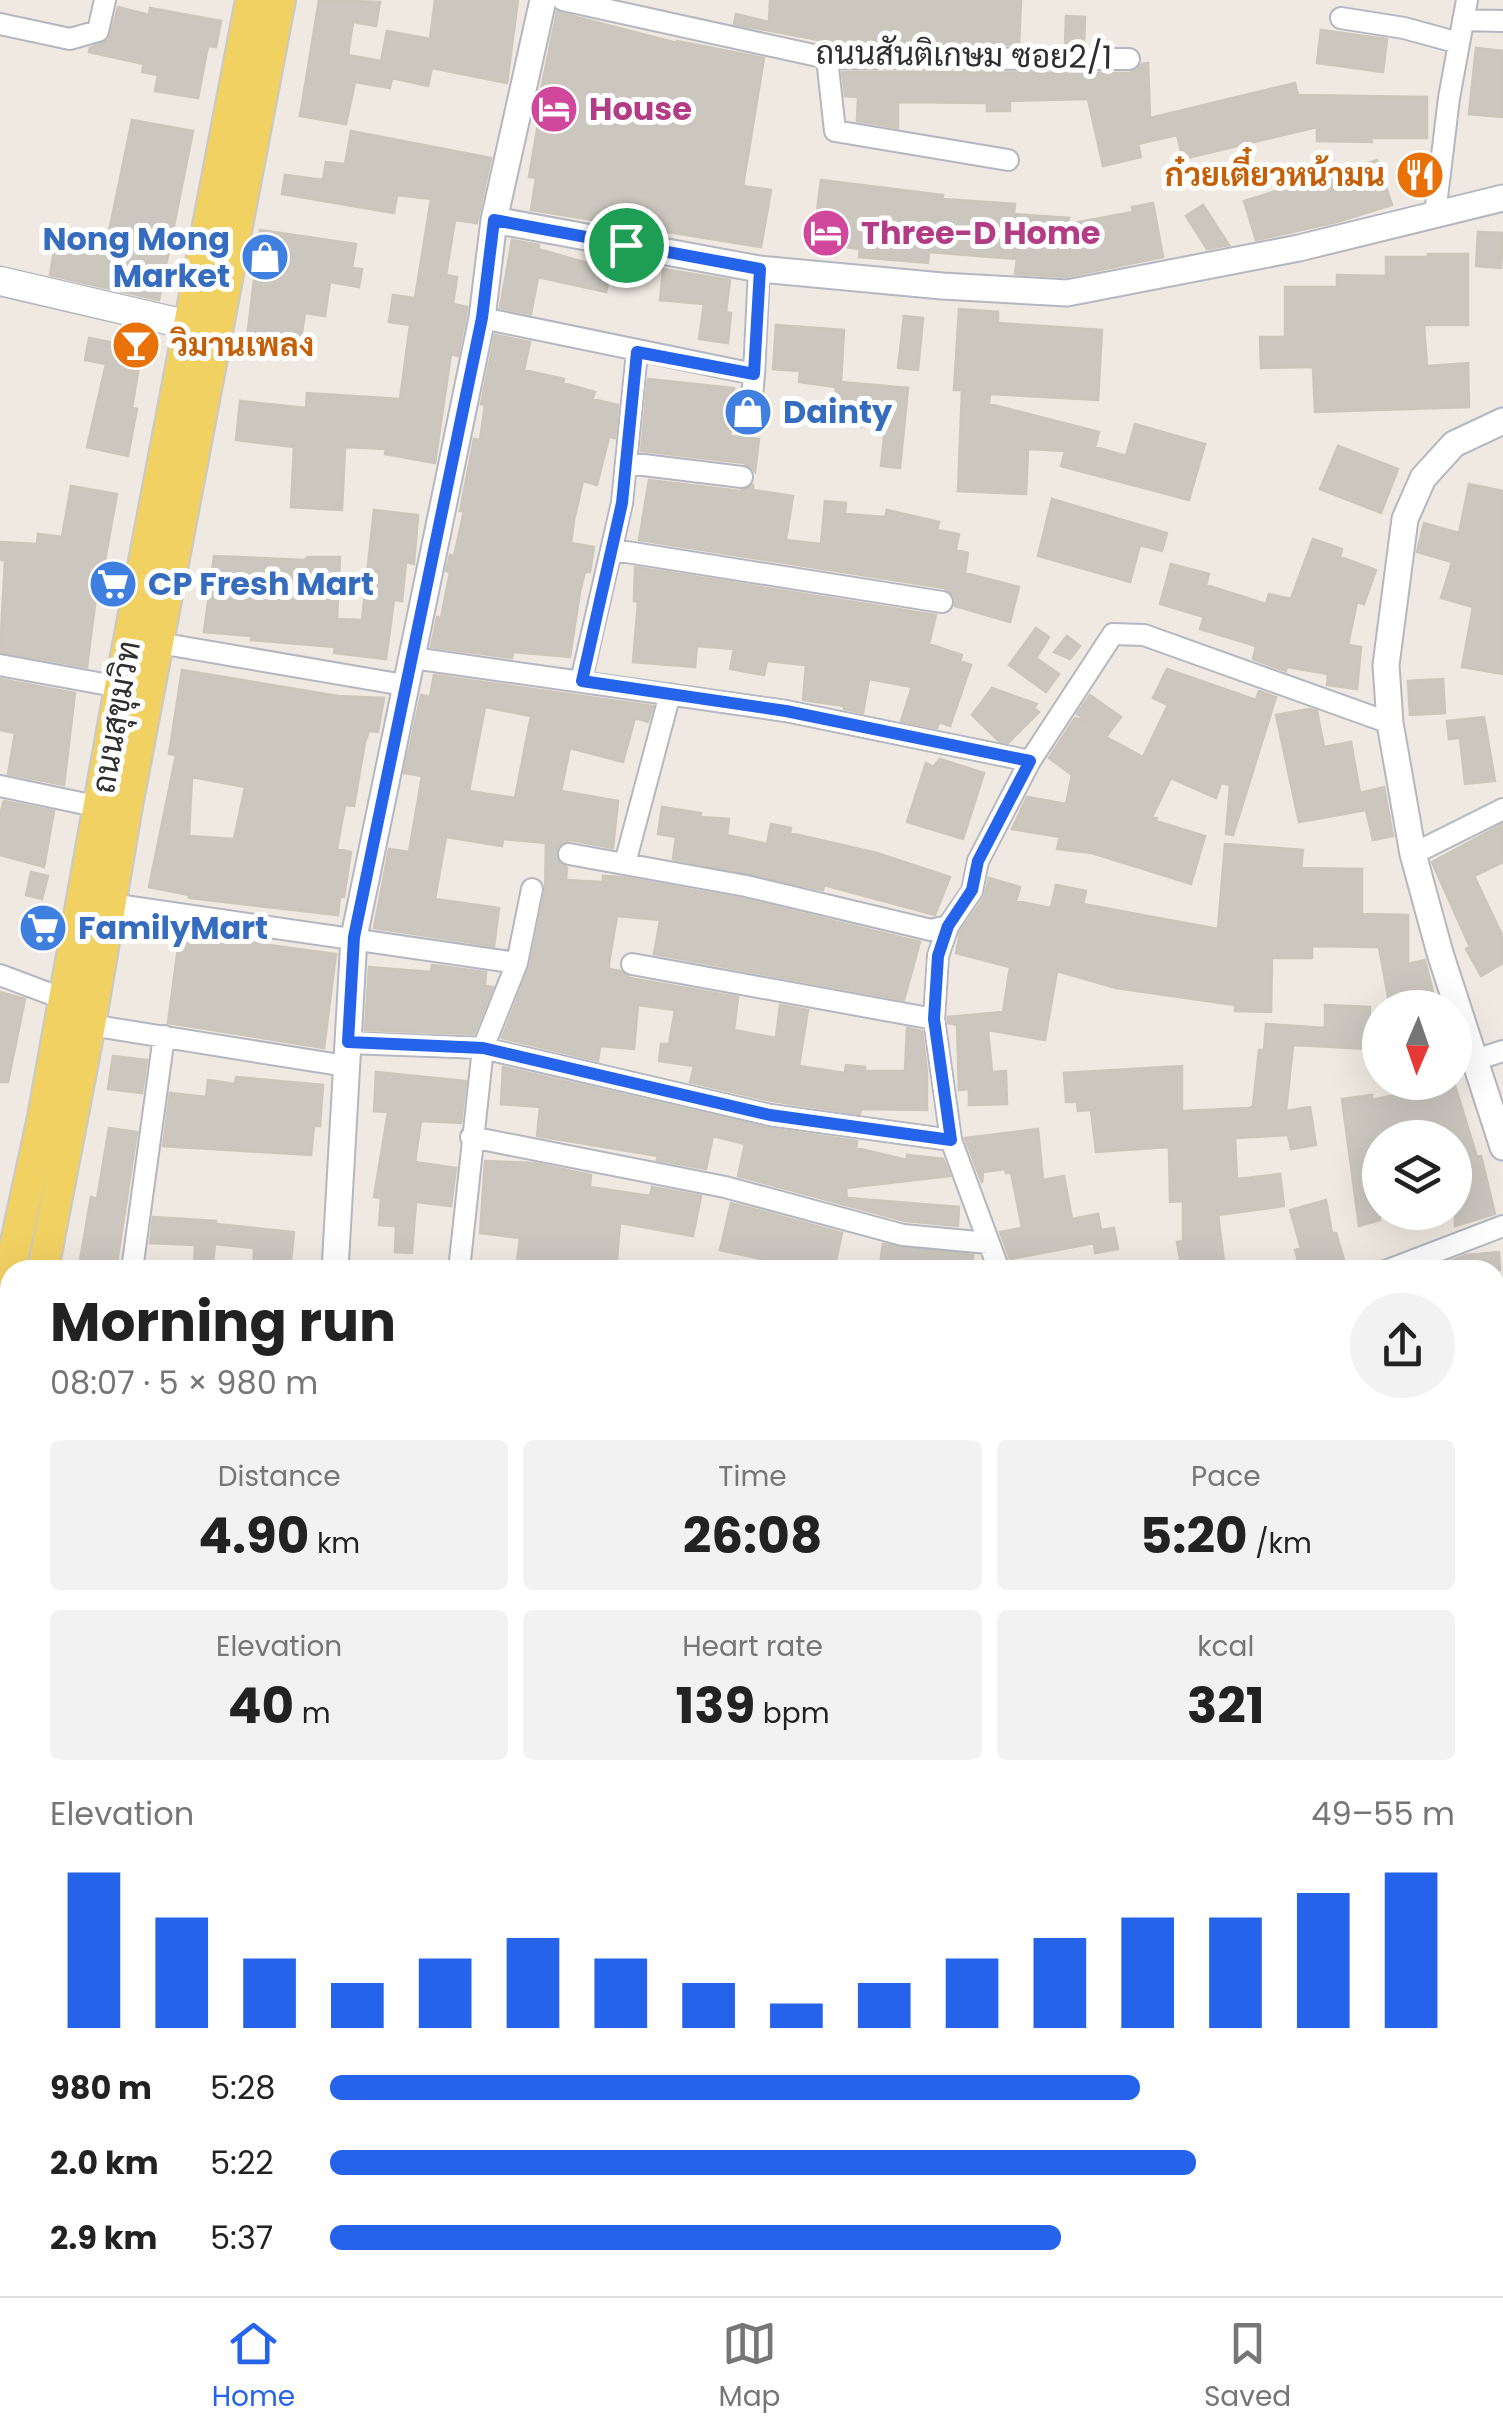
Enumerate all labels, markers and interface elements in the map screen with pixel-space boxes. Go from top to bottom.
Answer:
street label: ถนนสันติเกษม ซอย2/1 [815,29,1113,80]
hotel icon: House [528,83,580,135]
place label: House [589,86,692,131]
place label: ก๋วยเตี๋ยวหน้ามน [1165,146,1385,197]
restaurant icon: ก๋วยเตี๋ยวหน้ามน [1394,149,1446,201]
pin [584,203,669,288]
hotel icon: Three-D Home [800,207,852,259]
place label: Three-D Home [861,210,1101,255]
place label: Nong Mong Market [42,216,230,298]
icon: arrive [599,218,654,273]
shop icon: Nong Mong Market [239,231,291,283]
bar icon: วิมานเพลง [110,319,162,371]
place label: วิมานเพลง [170,322,314,367]
shop icon: Dainty [722,386,774,438]
place label: Dainty [783,389,893,434]
supermarket icon: CP Fresh Mart [87,558,139,610]
place label: CP Fresh Mart [148,561,374,606]
street label: ถนนสุขุมวิท [80,637,151,797]
supermarket icon: FamilyMart [17,902,69,954]
place label: FamilyMart [78,905,268,950]
north arrow [1362,990,1472,1100]
map controls [1362,990,1472,1230]
button: layers [1362,1120,1472,1230]
text: Morning run [50,1283,396,1360]
button: share [1350,1293,1455,1398]
text: 08:07 · 5 × 980 m [50,1360,318,1405]
text: Distance [218,1457,341,1496]
text: Time [718,1457,787,1496]
text: Pace [1191,1457,1261,1496]
text: 4.90 [198,1500,309,1571]
text: 26:08 [683,1500,822,1571]
text: 5:20 [1140,1500,1248,1571]
text: km [309,1524,360,1563]
text: /km [1248,1524,1312,1563]
text: Elevation [216,1627,342,1666]
text: Heart rate [682,1627,823,1666]
text: kcal [1197,1627,1254,1666]
text: 40 [228,1670,294,1741]
text: 139 [675,1670,755,1741]
text: 321 [1187,1670,1265,1741]
text: m [294,1694,331,1733]
text: bpm [755,1694,829,1733]
text: Elevation [50,1791,194,1836]
text: 49–55 m [1311,1791,1455,1836]
text: 980 m [50,2065,152,2110]
text: 5:28 [210,2065,276,2110]
text: 2.0 km [50,2140,159,2185]
text: 5:22 [210,2140,274,2185]
text: 2.9 km [50,2215,157,2260]
text: 5:37 [210,2215,273,2260]
tab: Home [212,2316,295,2418]
tab: Map [719,2316,781,2418]
tab: Saved [1204,2316,1291,2418]

